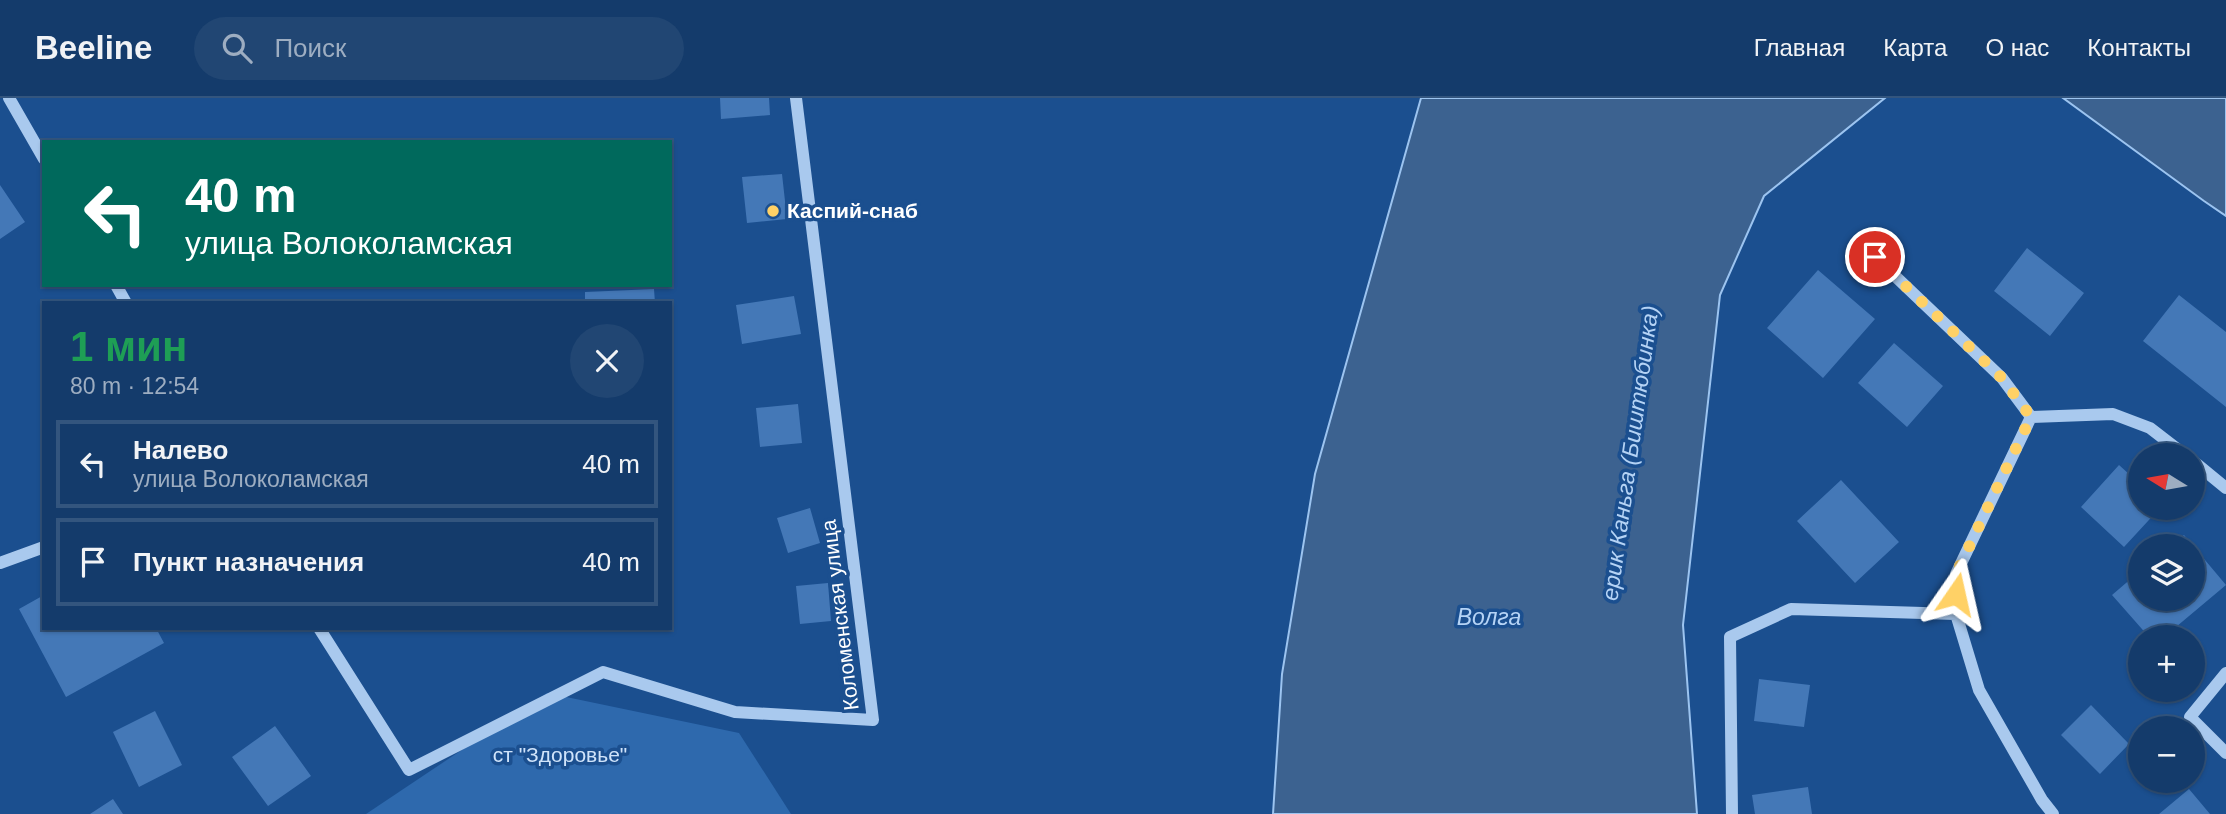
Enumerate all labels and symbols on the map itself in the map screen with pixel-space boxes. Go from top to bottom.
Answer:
place label: Каспий-снаб [787,199,918,222]
marker: Каспий-снаб [765,203,781,219]
pin [1845,227,1905,287]
water label: ерик Каньга (Биштюбинка) [1596,304,1664,602]
north arrow [2128,443,2205,520]
street label: Коломенская улица [816,518,863,712]
position arrow [1919,557,1993,631]
water label: Волга [1457,604,1521,630]
park label: ст "Здоровье" [493,743,627,766]

